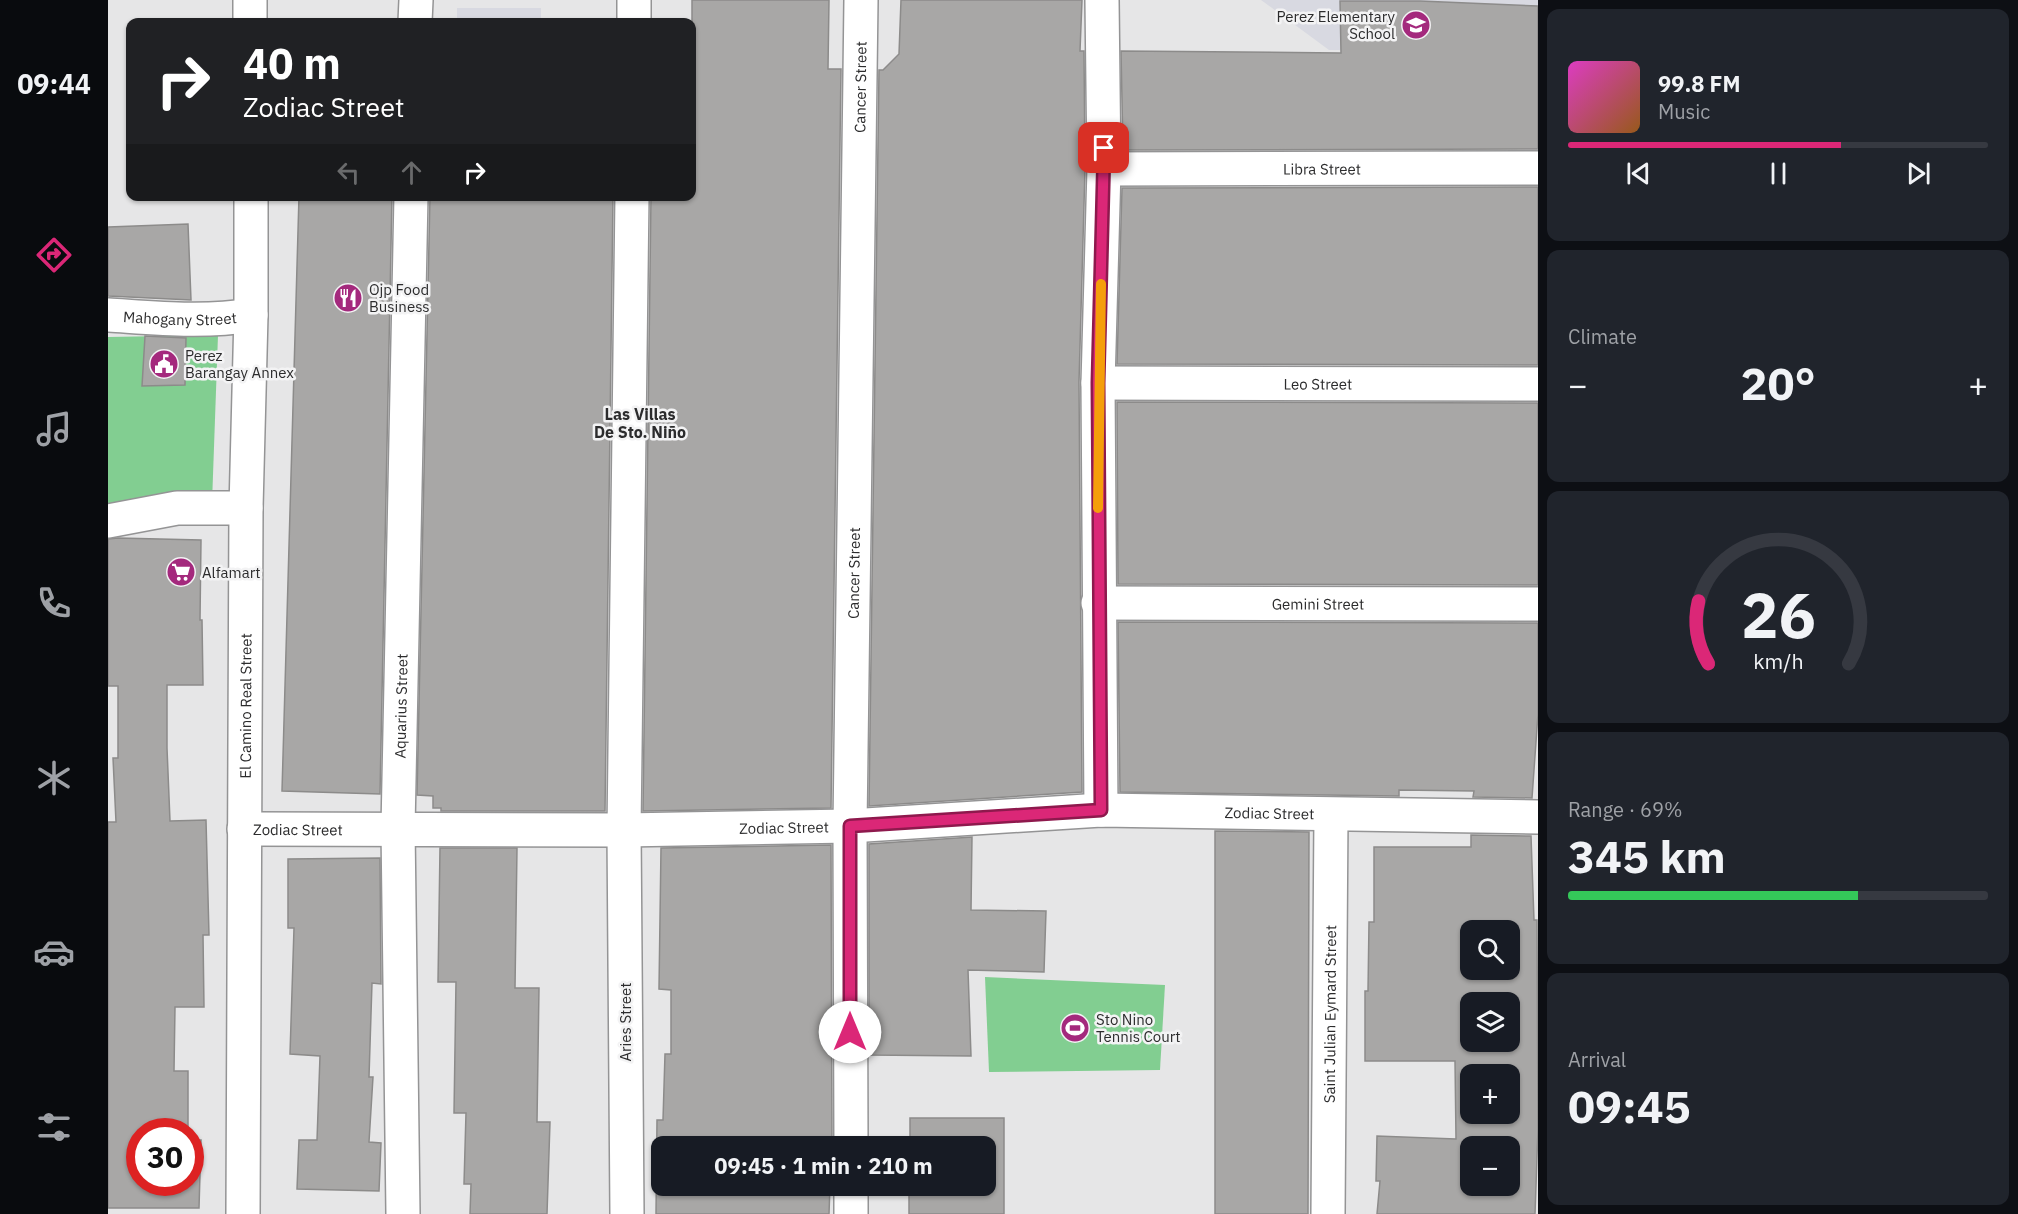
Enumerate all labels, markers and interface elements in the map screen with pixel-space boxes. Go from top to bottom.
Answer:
place label: Perez Elementary School [1277,7,1396,43]
school or university icon: Perez Elementary School [1400,9,1432,41]
text: 40 m [243,36,341,91]
street label: Cancer Street [850,41,870,133]
icon: right [144,42,222,120]
text: 09:44 [17,66,91,101]
text: 99.8 FM [1658,69,1741,98]
text: Zodiac Street [243,89,405,124]
text: Music [1658,98,1710,125]
pin [1078,122,1129,173]
icon: arrive [1087,131,1120,164]
icon: left [332,156,365,189]
icon: ahead [395,156,428,189]
icon: right [458,156,491,189]
icon: previous [1622,157,1655,190]
icon: pause [1762,157,1795,190]
icon: next [1902,157,1935,190]
street label: Libra Street [1283,159,1361,178]
icon: directions [33,234,75,276]
place label: Ojp Food Business [369,280,430,316]
restaurant icon: Ojp Food Business [332,282,364,314]
street label: Mahogany Street [122,307,238,329]
text: Climate [1568,323,1637,350]
place label: Perez Barangay Annex [185,346,294,382]
public building icon: Perez Barangay Annex [148,348,180,380]
text: 20° [1740,354,1816,412]
text: − [1568,363,1588,406]
text: + [1968,363,1988,406]
street label: Leo Street [1284,374,1352,393]
district label: Las Villas De Sto. Niño [594,404,686,442]
icon: music [33,408,75,450]
street label: Cancer Street [843,527,863,619]
supermarket icon: Alfamart [165,556,197,588]
place label: Alfamart [202,563,261,582]
text: 26 [1741,574,1815,655]
icon: phone [33,582,75,624]
street label: Gemini Street [1272,594,1364,613]
street label: El Camino Real Street [235,633,255,779]
text: km/h [1753,647,1803,675]
street label: Aquarius Street [390,654,411,759]
icon: climate [33,757,75,799]
text: Range · 69% [1568,796,1683,823]
street label: Zodiac Street [1224,802,1314,823]
street label: Zodiac Street [739,817,829,837]
street label: Zodiac Street [253,820,343,839]
text: 345 km [1568,827,1726,885]
map controls [1460,920,1520,1196]
button: search [1460,920,1520,980]
street label: Saint Julian Eymard Street [1319,925,1340,1103]
icon: car [33,931,75,973]
street label: Aries Street [616,982,635,1062]
button: layers [1460,992,1520,1052]
position arrow [818,1000,882,1064]
place label: Sto Nino Tennis Court [1096,1010,1181,1046]
sports icon: Sto Nino Tennis Court [1059,1012,1091,1044]
text: Arrival [1568,1046,1626,1073]
button: + [1460,1064,1520,1124]
text: 09:45 [1568,1077,1691,1135]
icon: filters [33,1106,75,1148]
speed limit sign: 30 [126,1118,204,1196]
button: − [1460,1136,1520,1196]
text: 09:45 · 1 min · 210 m [714,1151,933,1180]

